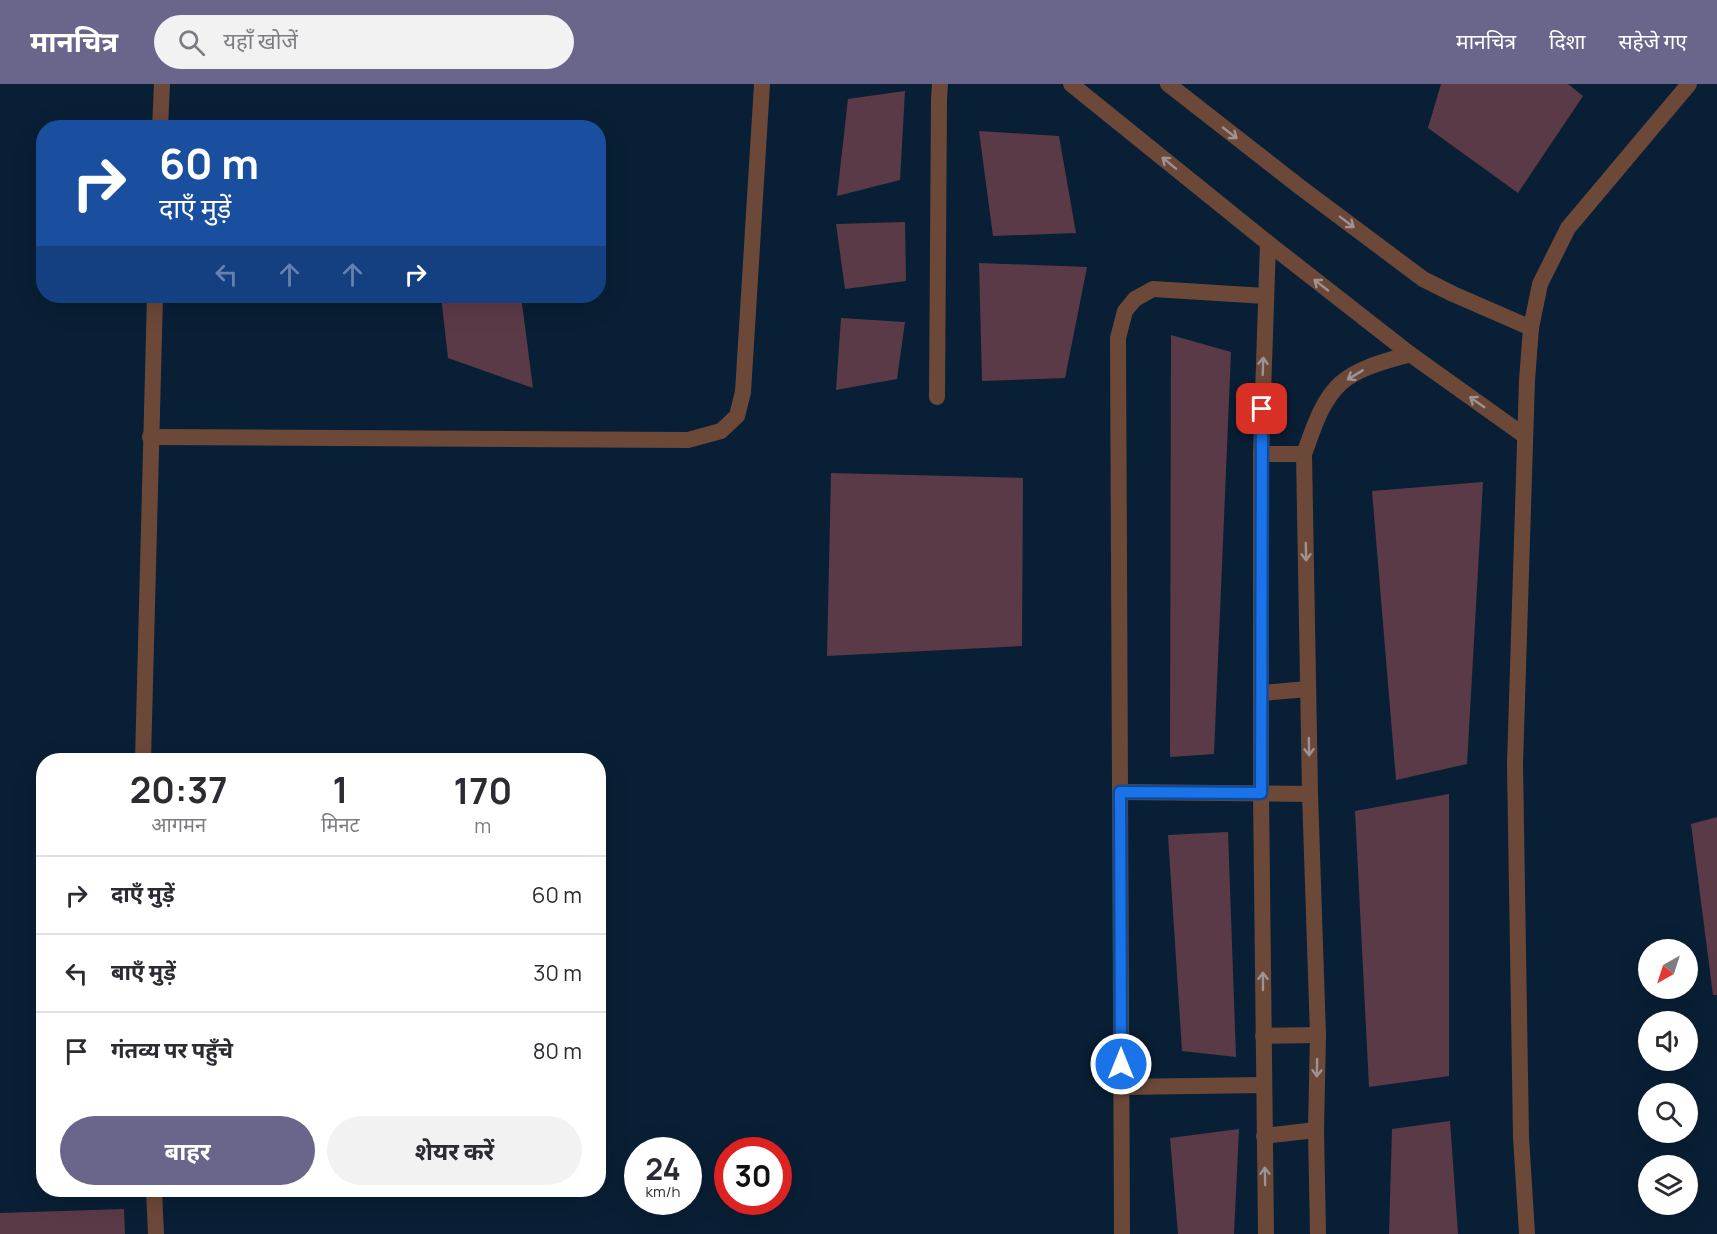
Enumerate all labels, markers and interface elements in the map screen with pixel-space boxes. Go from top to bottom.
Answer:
search box [154,15,574,69]
text: मानचित्र [30,22,118,60]
icon: search [175,26,208,59]
text: यहाँ खोजें [223,26,298,56]
text: मानचित्र [1456,27,1516,55]
text: दिशा [1549,27,1585,55]
text: सहेजे गए [1618,27,1687,55]
one-way arrow [1222,126,1238,139]
text: 60 m [159,134,259,192]
icon: right [60,144,138,222]
one-way arrow [1162,156,1177,170]
text: दाएँ मुड़ें [159,189,231,226]
one-way arrow [1339,216,1355,229]
icon: left [210,258,243,291]
icon: ahead [273,258,306,291]
icon: ahead [336,258,369,291]
icon: right [399,258,432,291]
one-way arrow [1314,278,1330,291]
one-way arrow [1257,356,1269,376]
one-way arrow [1347,369,1364,381]
pin [1236,383,1287,434]
icon: arrive [1245,392,1278,425]
one-way arrow [1470,396,1486,408]
one-way arrow [1300,541,1312,561]
one-way arrow [1303,736,1315,756]
text: 20:37 [130,765,227,814]
text: 1 [333,765,348,814]
text: 170 [453,766,512,815]
text: आगमन [151,811,206,838]
text: मिनट [321,811,360,838]
text: m [474,812,491,839]
icon: right [60,879,93,912]
text: दाएँ मुड़ें [111,879,174,909]
text: 60 m [532,880,582,910]
north arrow [1638,939,1698,999]
map controls [1638,939,1698,1215]
icon: left [60,957,93,990]
text: बाएँ मुड़ें [111,957,176,987]
text: 30 m [533,958,582,988]
one-way arrow [1257,971,1269,991]
button: sound [1638,1011,1698,1071]
position arrow [1089,1032,1153,1096]
icon: arrive [60,1035,93,1068]
text: गंतव्य पर पहुँचे [111,1035,233,1065]
text: 80 m [533,1036,582,1066]
one-way arrow [1311,1057,1323,1077]
button: search [1638,1083,1698,1143]
button: बाहर [60,1116,315,1185]
button: शेयर करें [327,1116,582,1185]
speed limit sign: 30 [714,1137,792,1215]
text: 24 [645,1148,681,1189]
button: layers [1638,1155,1698,1215]
one-way arrow [1259,1166,1271,1186]
text: km/h [646,1181,680,1202]

